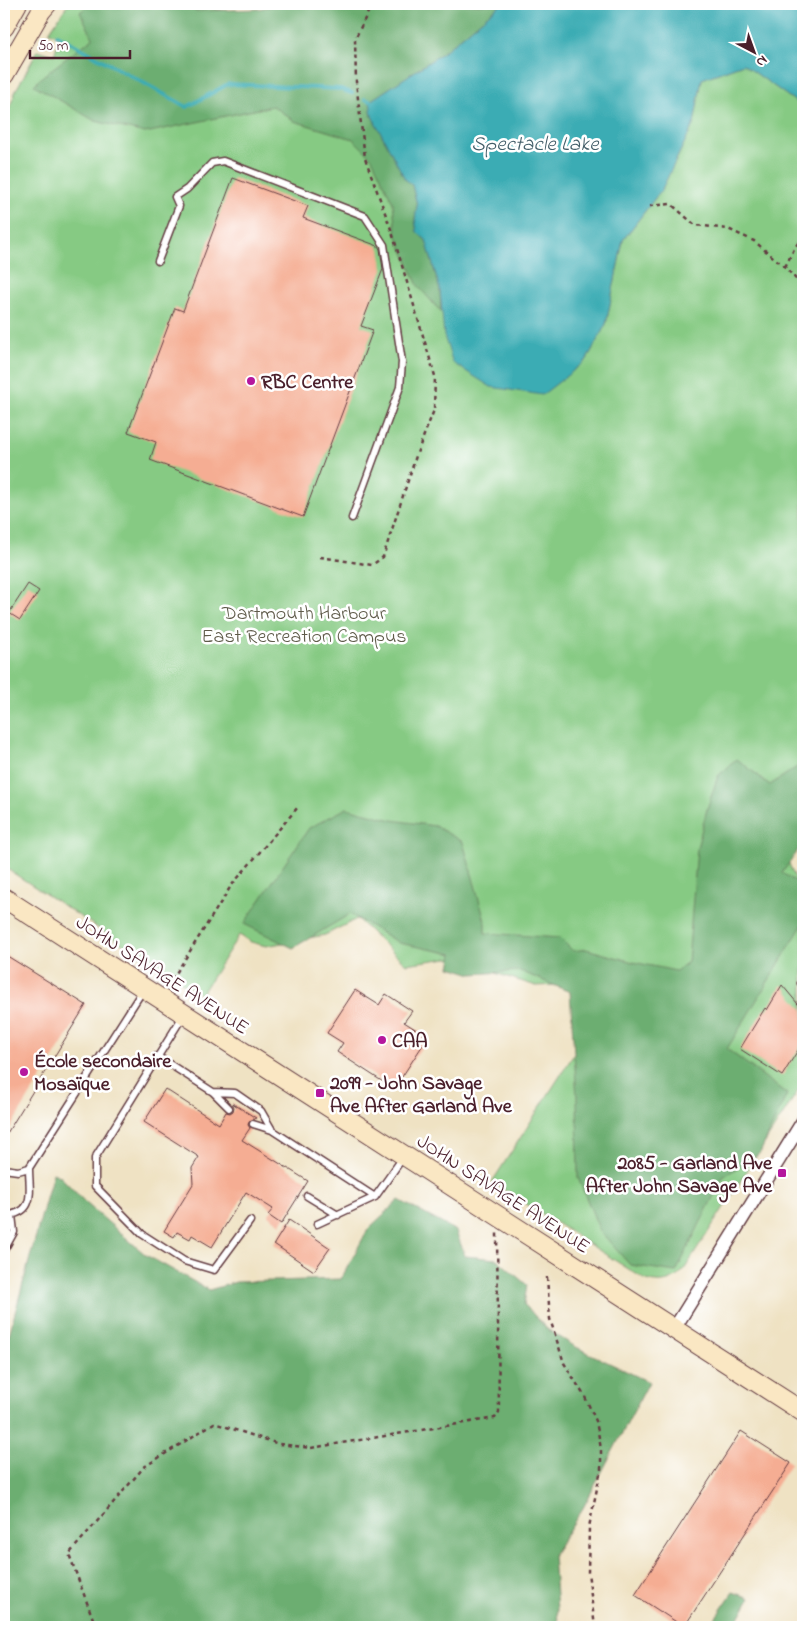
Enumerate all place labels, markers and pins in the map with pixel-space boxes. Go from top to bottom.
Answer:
place label: RBC Centre [261,369,354,398]
marker: RBC Centre [245,375,257,387]
place label: CAA [392,1028,428,1057]
marker: CAA [376,1034,388,1046]
place label: École secondaire Mosaïque [34,1048,172,1100]
marker: École secondaire Mosaïque [18,1066,30,1078]
place label: 2099 - John Savage Ave After Garland Ave [329,1070,513,1122]
marker: 2099 - John Savage Ave After Garland Ave [314,1087,326,1099]
place label: 2085 - Garland Ave After John Savage Ave [586,1150,773,1203]
marker: 2085 - Garland Ave After John Savage Ave [776,1167,788,1179]

